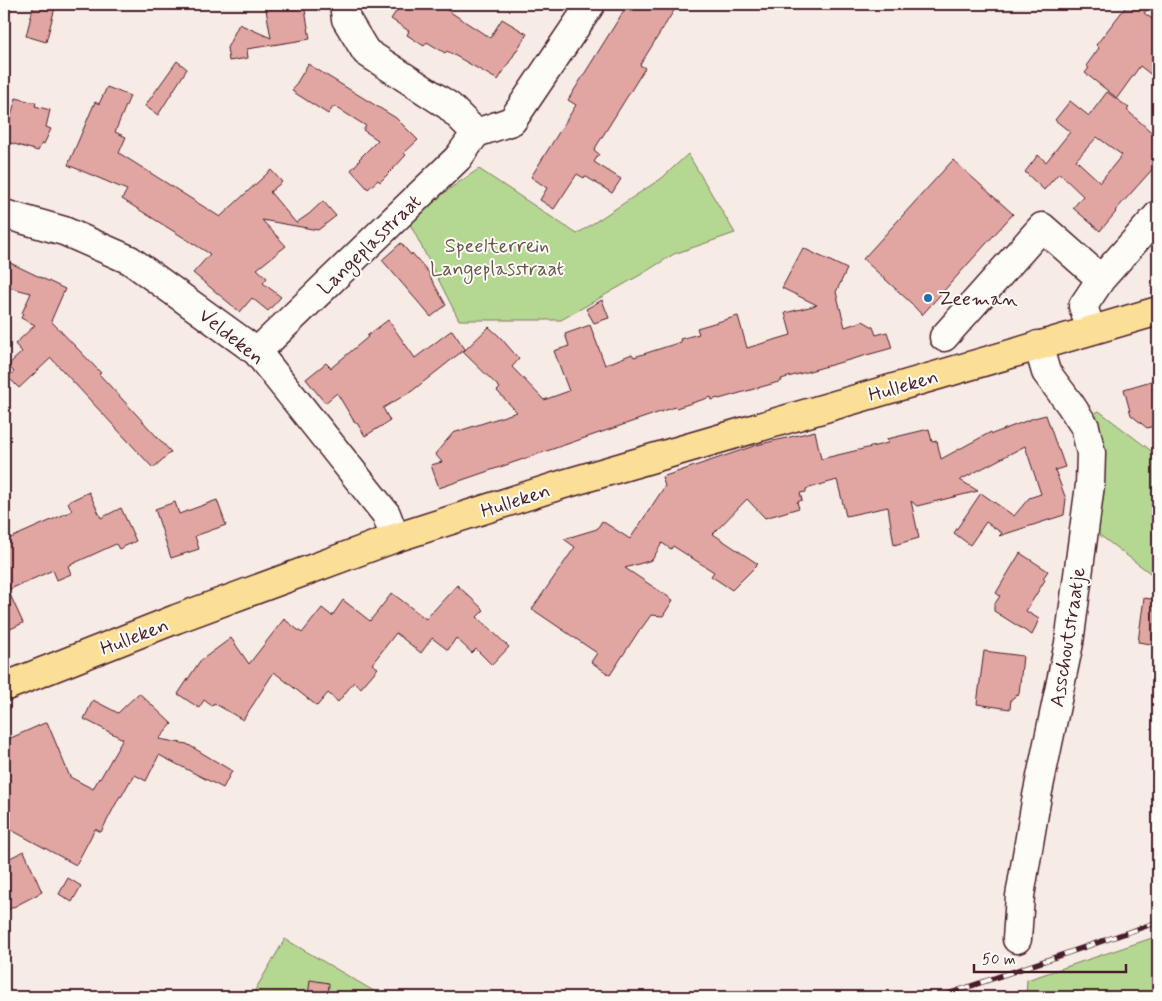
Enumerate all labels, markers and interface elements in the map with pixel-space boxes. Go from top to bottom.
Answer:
street label: Langeplasstraat [312,189,428,302]
park label: Speelterrein Langeplasstraat [430,233,564,284]
place label: Zeeman [938,286,1018,313]
marker: Zeeman [922,292,934,304]
street label: Veldeken [193,303,269,372]
street label: Hulleken [865,364,941,409]
street label: Hulleken [477,478,554,525]
street label: Asschoutstraatje [1044,565,1093,709]
street label: Hulleken [96,612,173,663]
scale bar [974,941,1127,973]
text: 50 m [982,950,1016,970]

